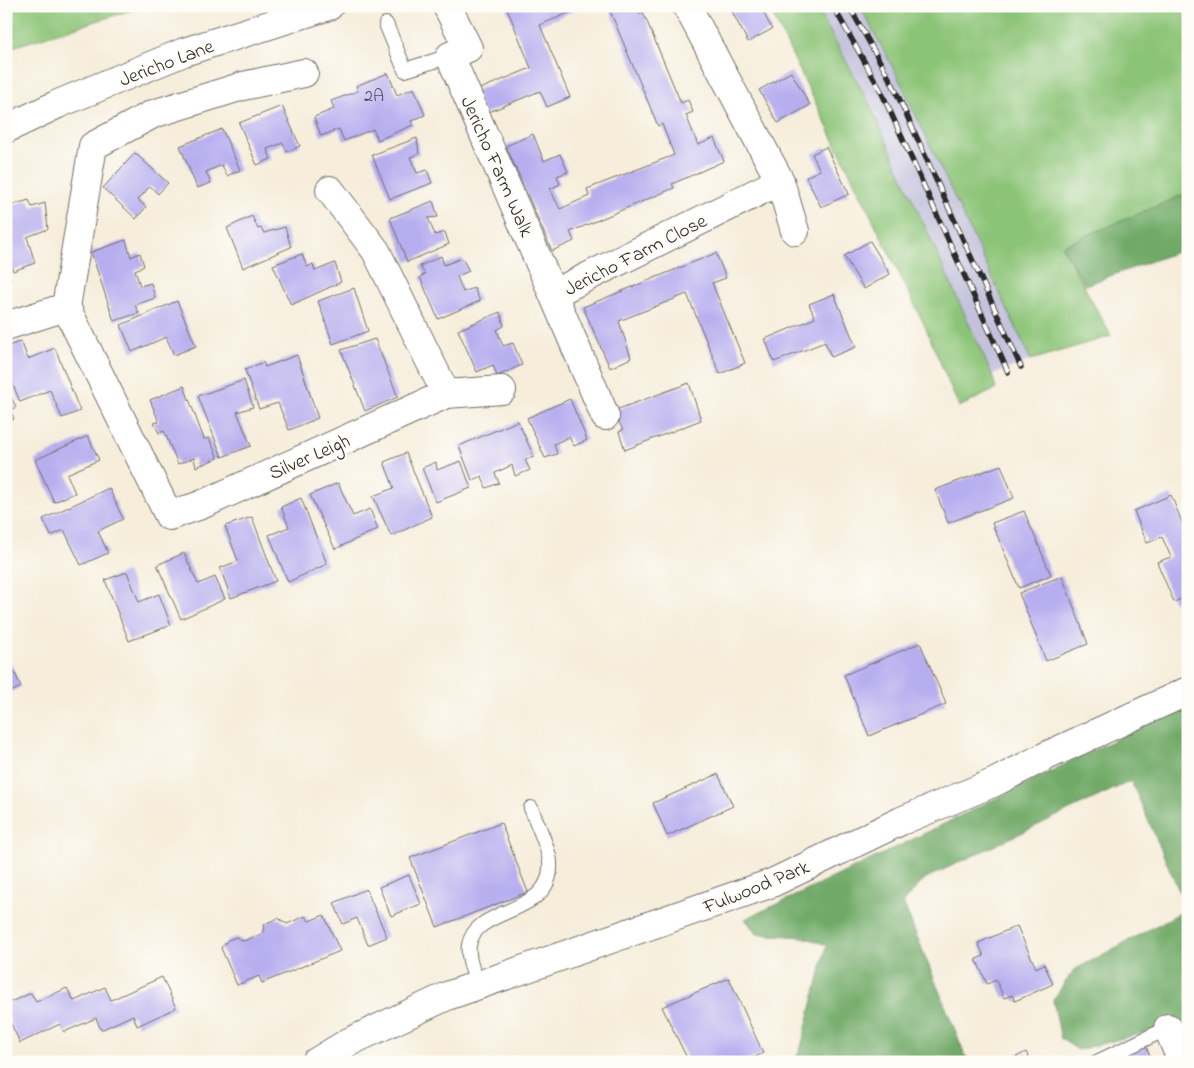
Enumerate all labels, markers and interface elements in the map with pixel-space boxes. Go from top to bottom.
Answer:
street label: Jericho Lane [115,33,218,96]
house number: 2A [364,84,384,110]
street label: Jericho Farm Walk [452,92,540,242]
street label: Jericho Farm Close [560,208,713,305]
street label: Silver Leigh [265,428,356,490]
street label: Fulwood Park [698,854,815,923]

